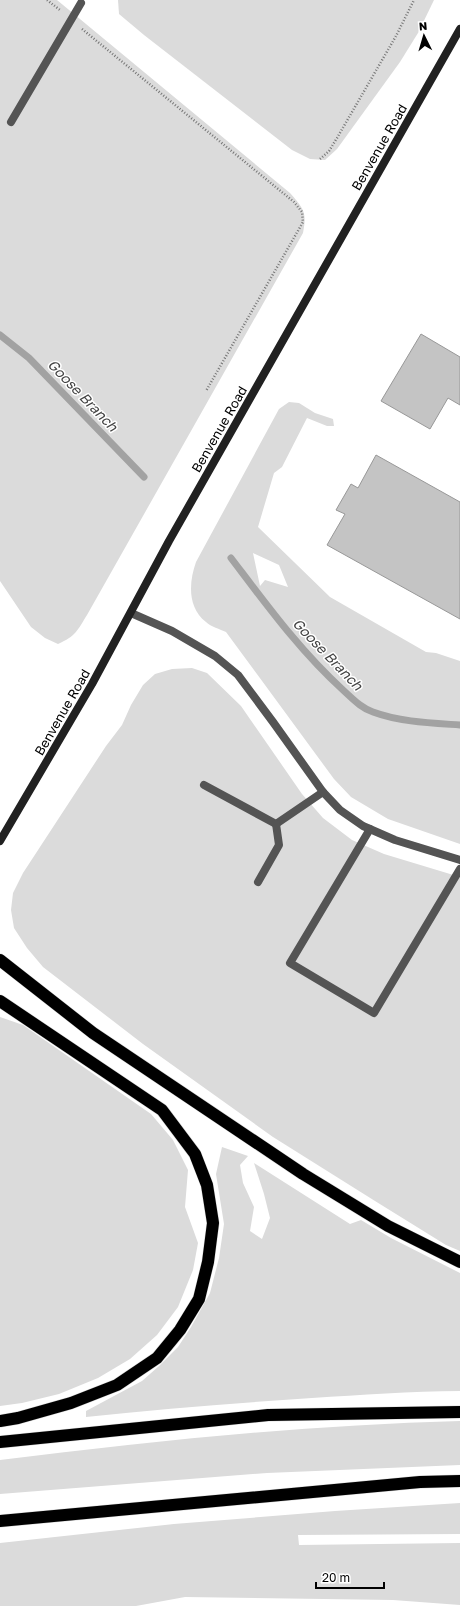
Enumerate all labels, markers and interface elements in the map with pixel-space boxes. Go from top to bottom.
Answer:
north arrow [404,16,444,56]
text: N [418,19,428,32]
street label: Benvenue Road [348,101,410,193]
water label: Goose Branch [45,356,122,435]
street label: Benvenue Road [188,383,250,475]
water label: Goose Branch [290,615,367,694]
street label: Benvenue Road [31,666,93,758]
scale bar [316,1564,384,1590]
text: 20 m [322,1570,350,1585]

